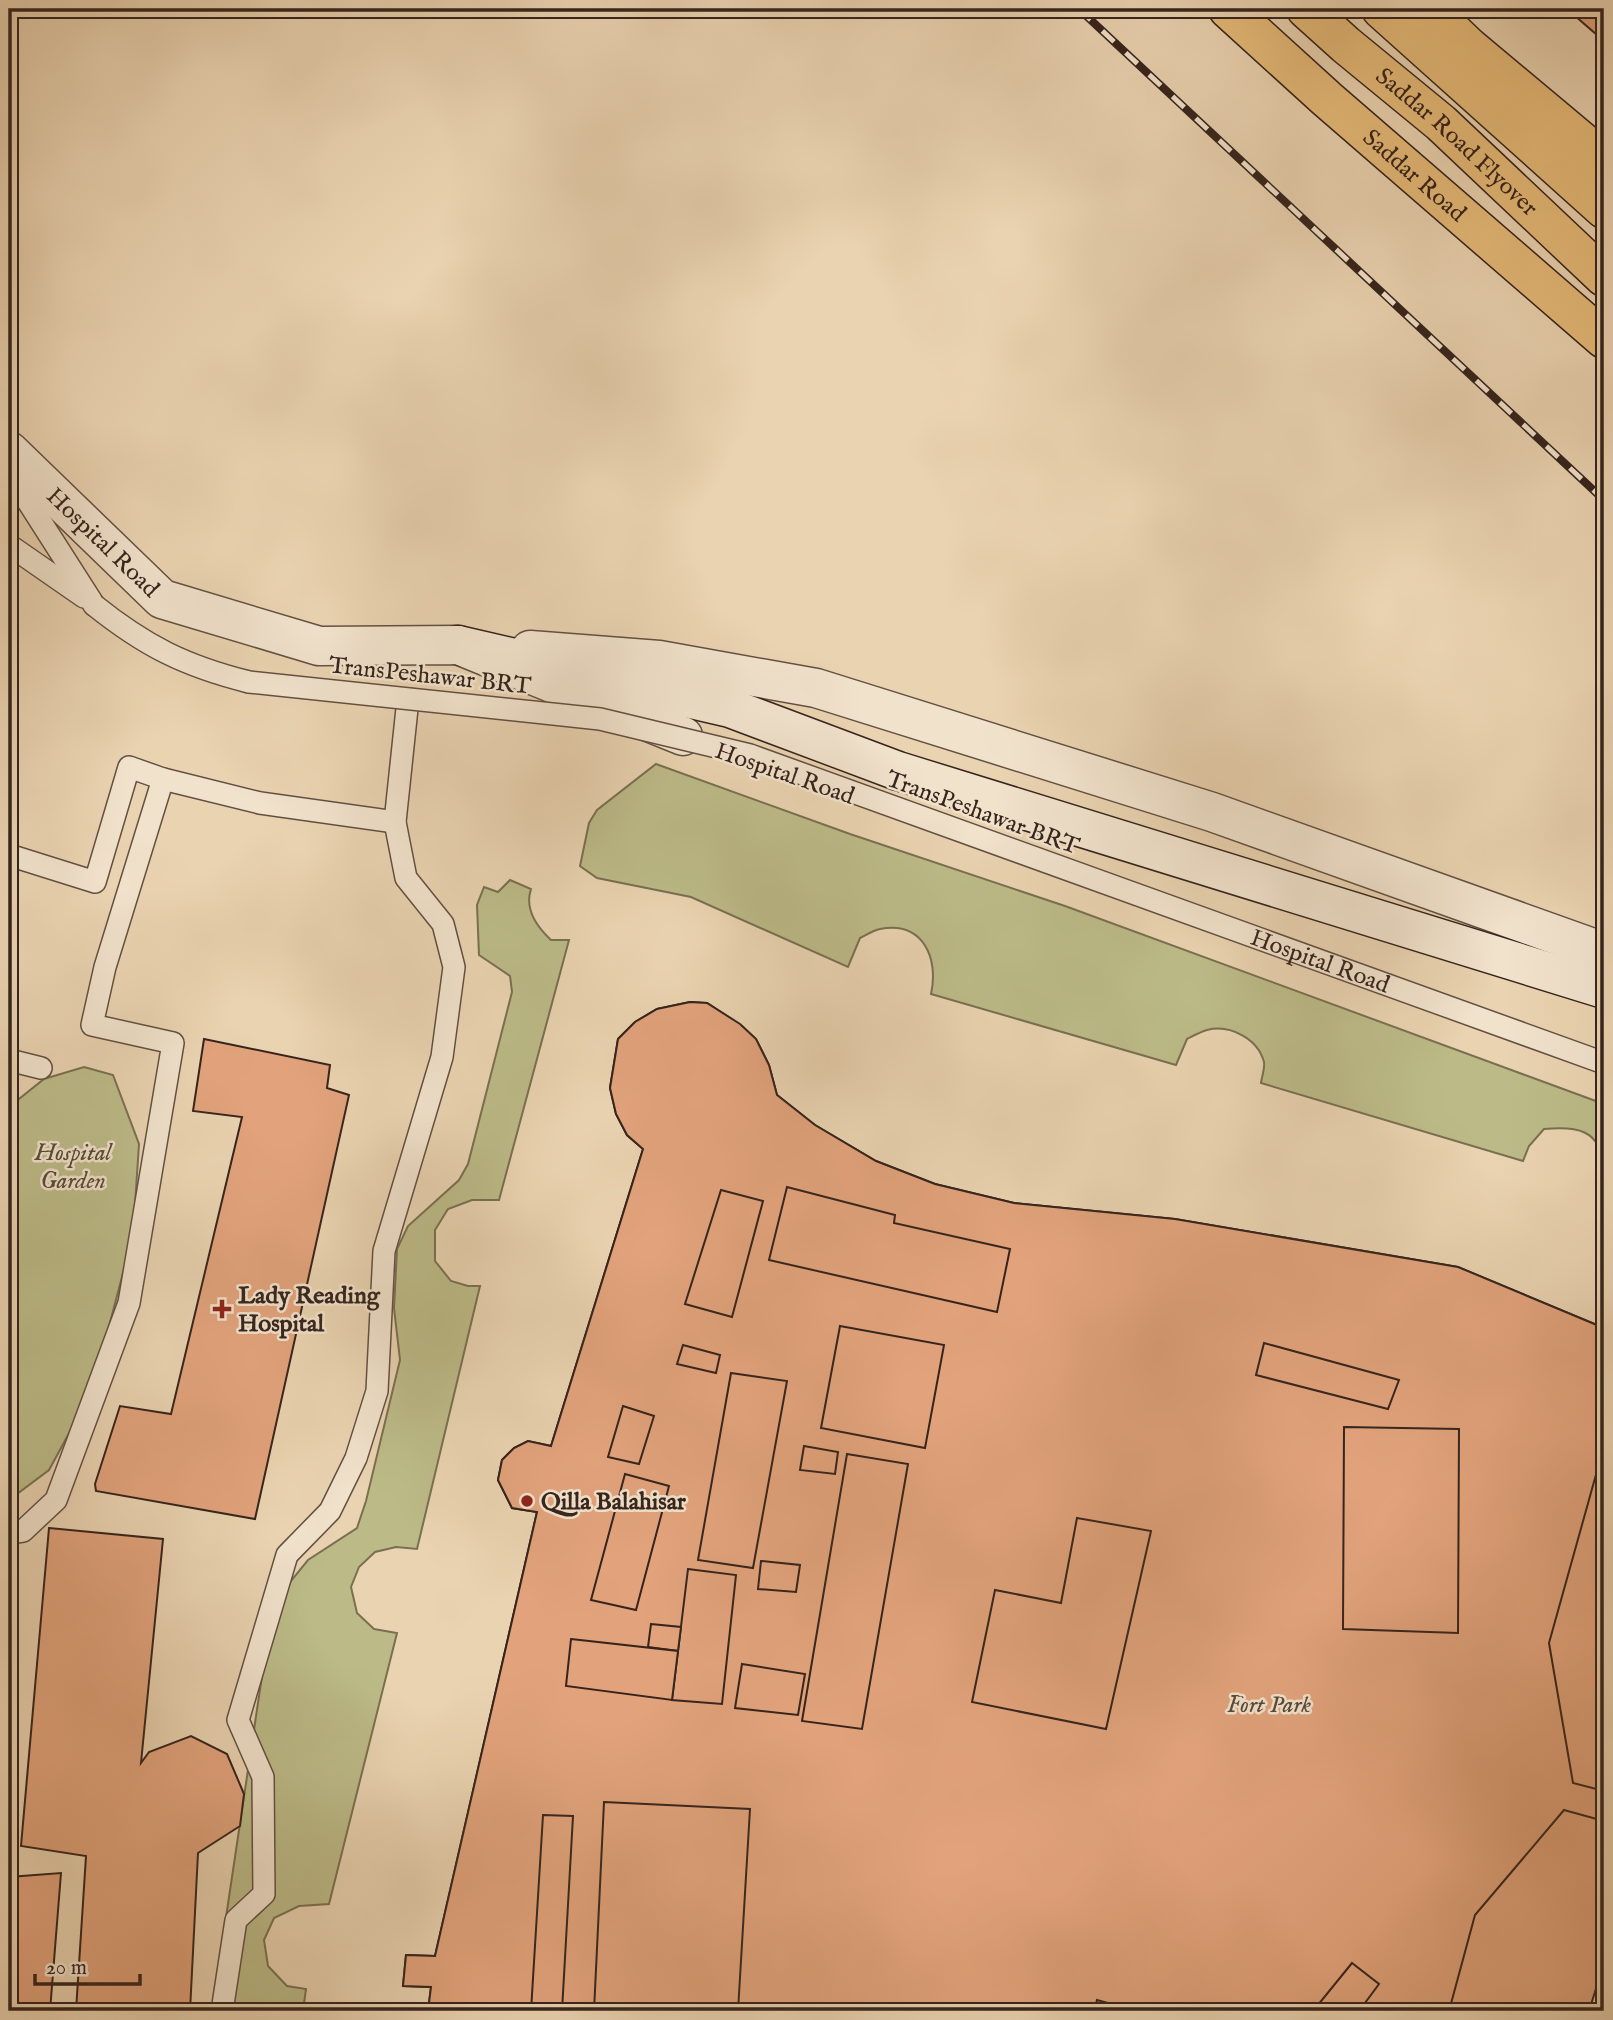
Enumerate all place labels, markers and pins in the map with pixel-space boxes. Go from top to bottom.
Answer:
place label: Lady Reading Hospital [238,1281,381,1340]
marker: Lady Reading Hospital [212,1299,232,1319]
place label: Qilla Balahisar [541,1487,686,1518]
marker: Qilla Balahisar [519,1493,535,1509]

